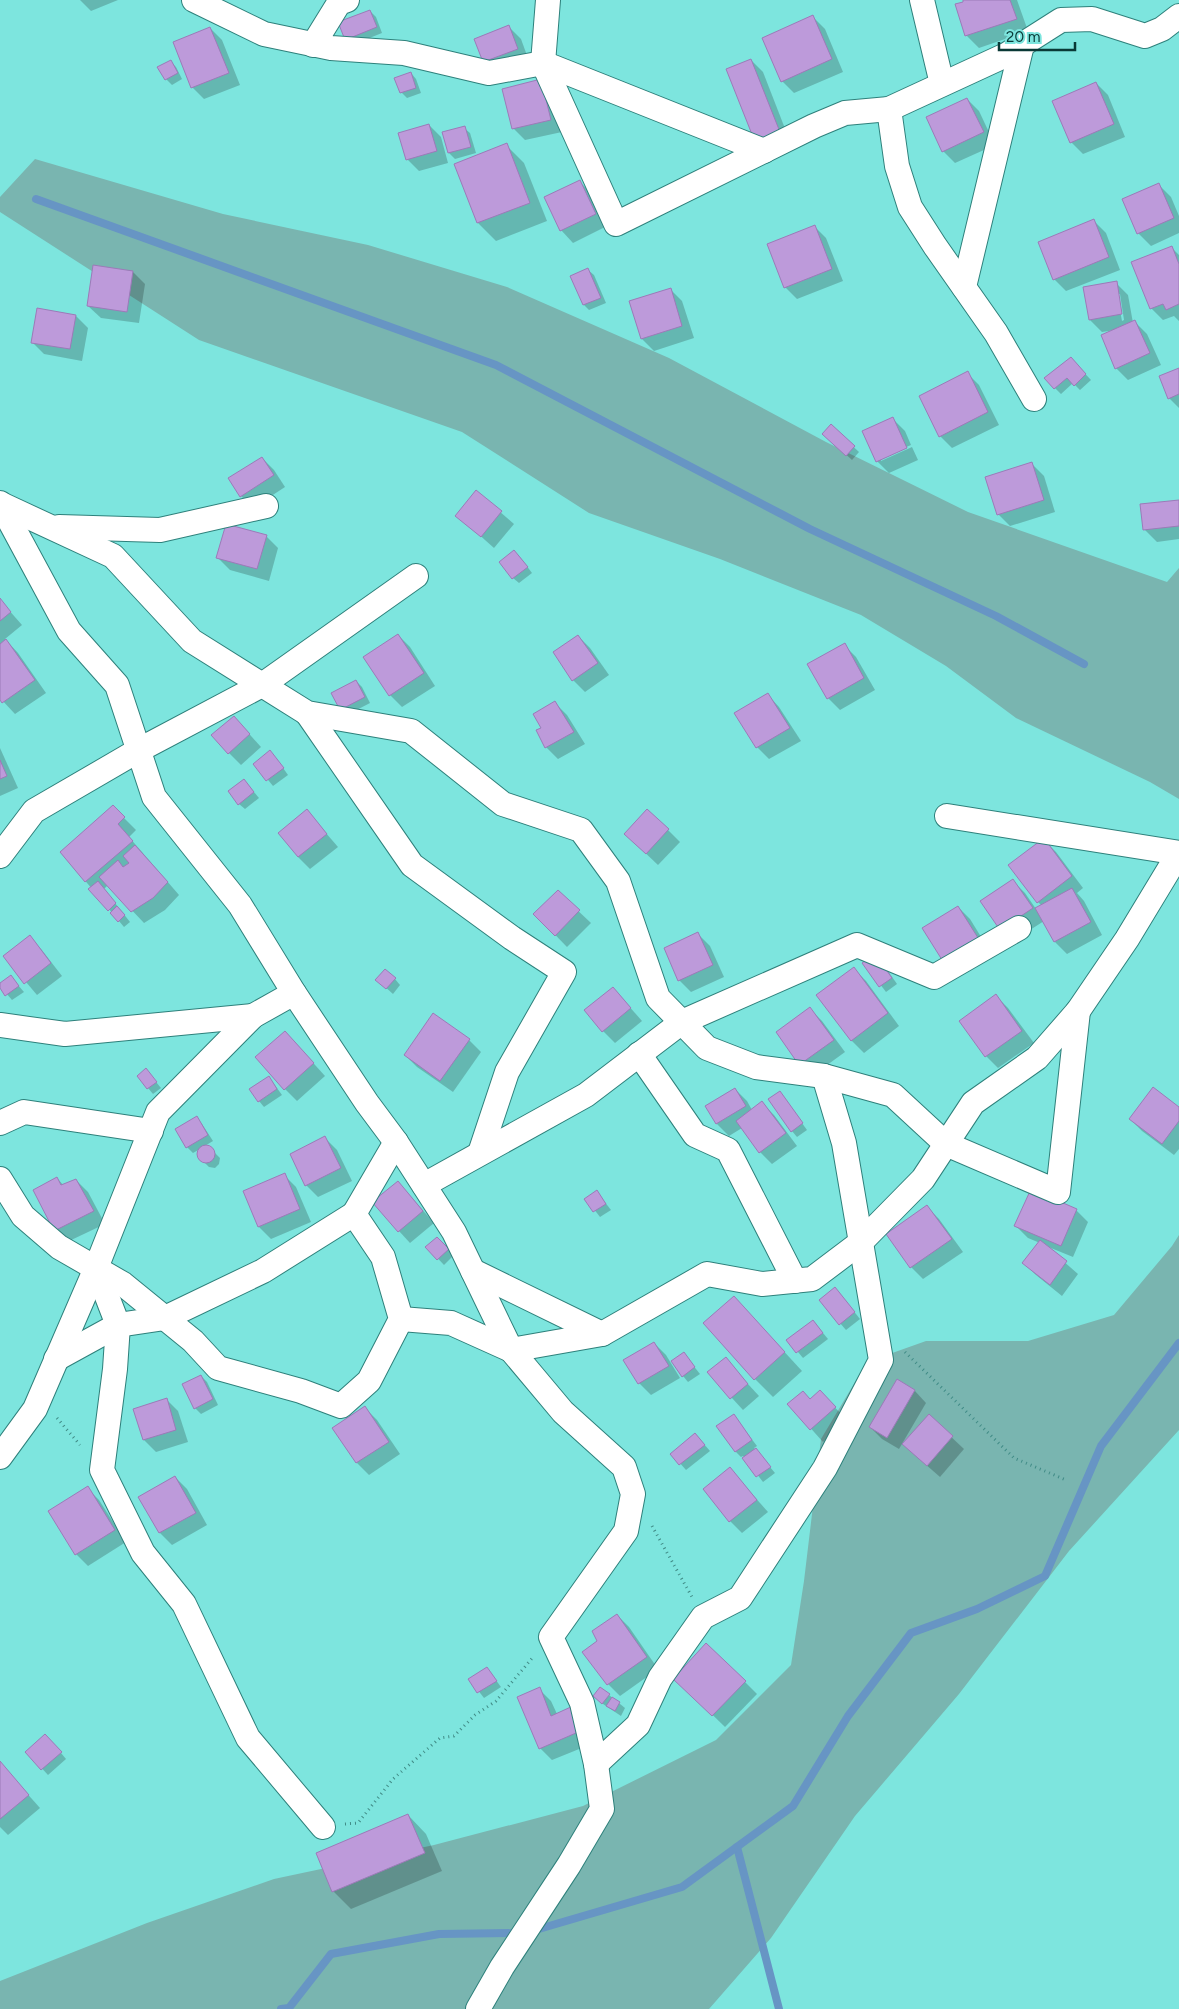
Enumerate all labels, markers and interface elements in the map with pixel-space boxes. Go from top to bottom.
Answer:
scale bar [999,20,1075,52]
text: 20 m [1006,28,1040,46]

